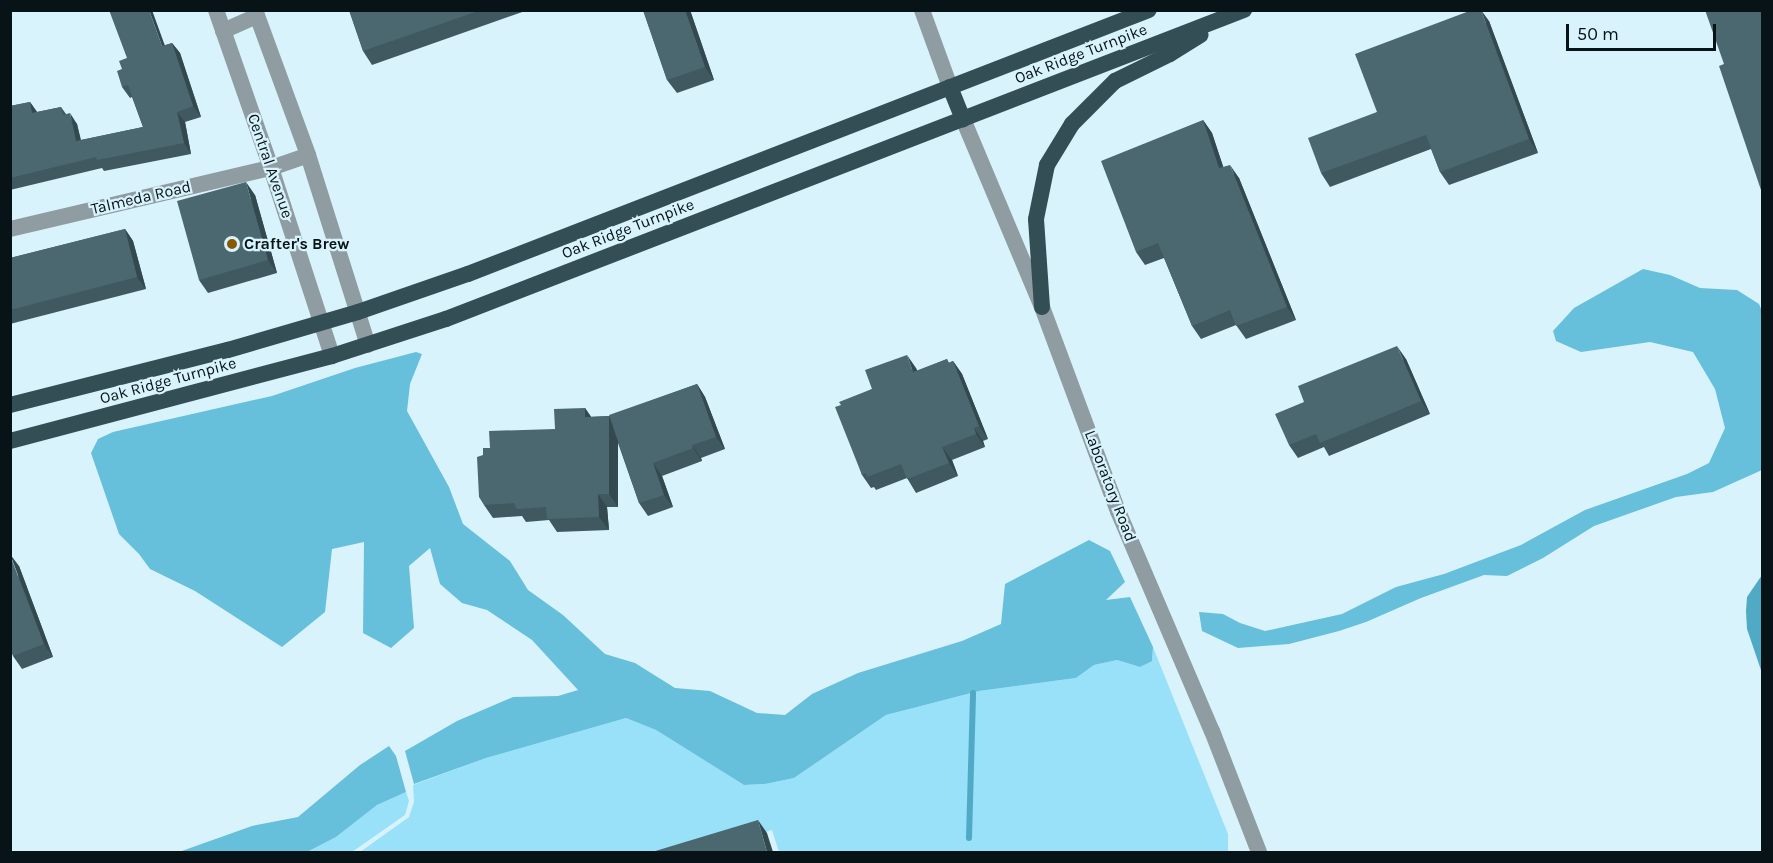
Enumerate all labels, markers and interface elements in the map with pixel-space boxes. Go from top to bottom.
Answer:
scale bar [1569,12,1719,50]
street label: Oak Ridge Turnpike [1012,20,1150,88]
text: 50 m [1577,23,1619,45]
street label: Central Avenue [243,111,297,221]
street label: Talmeda Road [89,177,193,219]
street label: Oak Ridge Turnpike [559,195,697,263]
place label: Crafter's Brew [244,234,349,254]
marker: Crafter's Brew [225,237,239,251]
street label: Oak Ridge Turnpike [98,354,238,408]
street label: Laboratory Road [1080,428,1140,544]

